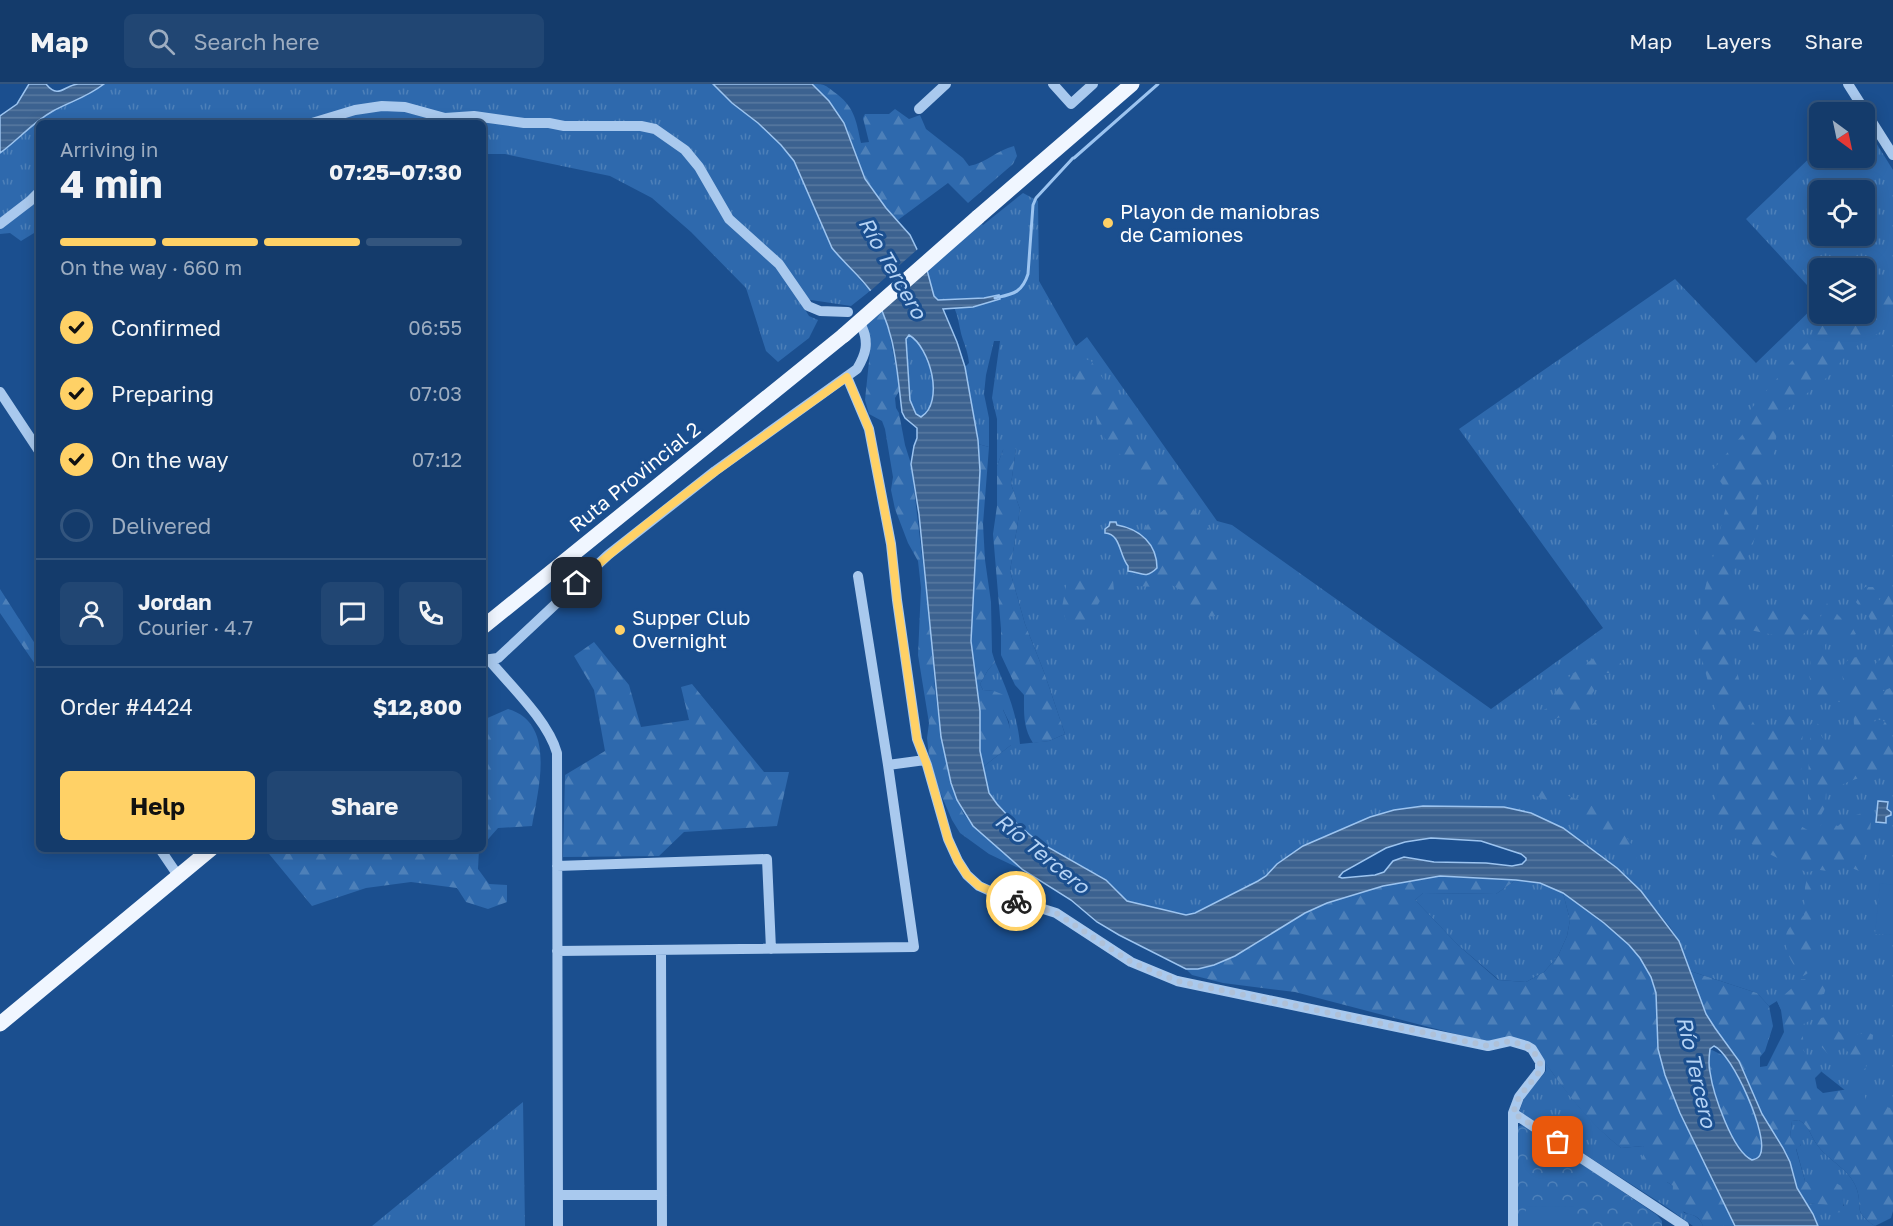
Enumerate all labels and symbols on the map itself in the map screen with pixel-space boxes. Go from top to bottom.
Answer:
north arrow [1809,102,1875,168]
place label: Playon de maniobras de Camiones [1120,199,1320,246]
water label: Río Tercero [853,212,933,324]
marker: Playon de maniobras de Camiones [1101,216,1115,230]
street label: Ruta Provincial 2 [564,416,705,536]
pin [551,557,602,608]
place label: Supper Club Overnight [632,605,750,652]
marker: Supper Club Overnight [613,623,627,637]
water label: Río Tercero [990,807,1096,900]
courier [986,871,1046,931]
water label: Río Tercero [1672,1014,1723,1131]
pin [1532,1116,1583,1167]

